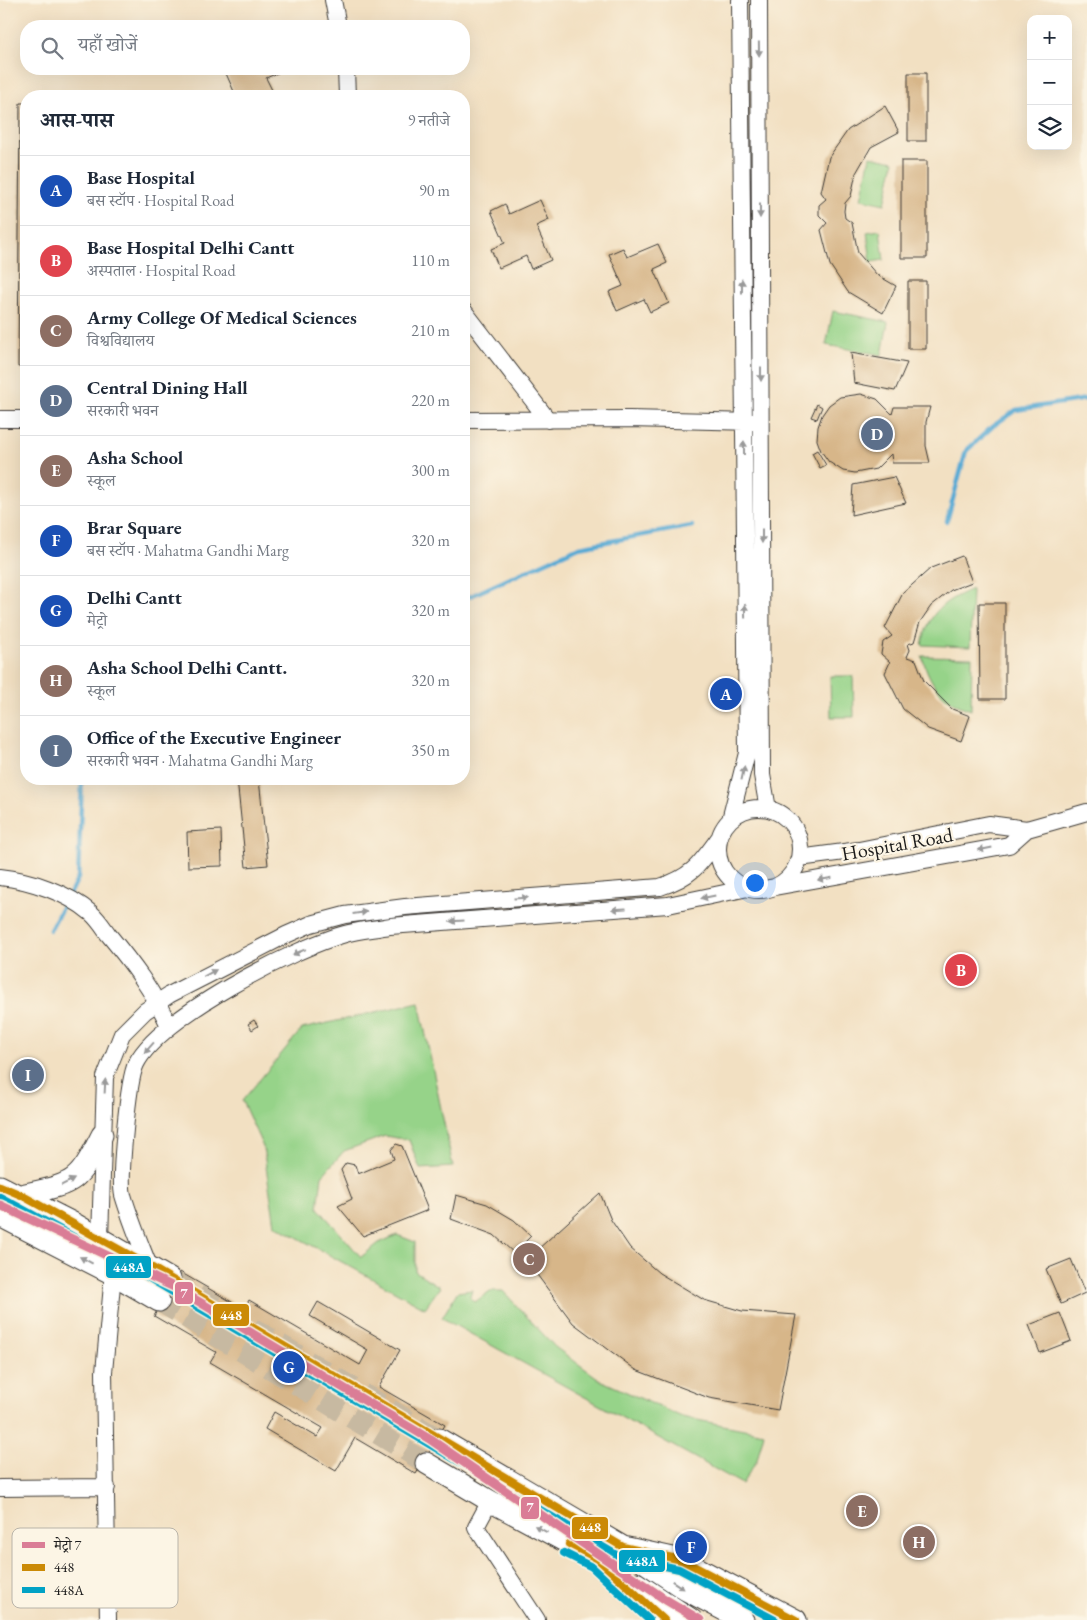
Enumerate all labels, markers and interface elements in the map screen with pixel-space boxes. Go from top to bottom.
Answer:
map controls [1027,15,1072,150]
button: + [1027,15,1072,60]
search box [20,20,470,75]
text: यहाँ खोजें [78,32,137,57]
icon: search [38,34,66,62]
one-way arrow [755,41,763,57]
button: − [1027,60,1072,105]
button: layers [1027,105,1072,150]
text: आस-पास [40,106,113,133]
text: 9 नतीजे [408,110,450,131]
text: Base Hospital [87,165,195,190]
text: A [50,180,62,201]
text: 90 m [419,180,450,201]
text: बस स्टॉप · Hospital Road [87,190,234,211]
one-way arrow [756,203,764,219]
text: Base Hospital Delhi Cantt [87,235,294,260]
text: B [51,250,61,271]
text: 110 m [411,250,450,271]
text: अस्पताल · Hospital Road [87,260,236,281]
one-way arrow [738,278,746,294]
text: Army College Of Medical Sciences [87,305,357,330]
text: C [50,320,62,341]
text: 210 m [411,320,450,341]
text: विश्वविद्यालय [87,330,154,351]
one-way arrow [757,366,765,382]
text: Central Dining Hall [87,375,248,400]
text: D [50,390,62,411]
text: 220 m [411,390,450,411]
text: सरकारी भवन [87,400,159,421]
pin: D [861,415,893,453]
one-way arrow [739,440,747,456]
text: Asha School [87,445,183,470]
text: E [51,460,61,481]
text: 300 m [411,460,450,481]
text: स्कूल [87,470,116,491]
text: Brar Square [87,515,182,540]
one-way arrow [758,528,766,544]
text: F [52,530,60,551]
text: 320 m [411,530,450,551]
text: बस स्टॉप · Mahatma Gandhi Marg [87,540,289,561]
text: Delhi Cantt [87,585,182,610]
text: G [50,600,62,621]
text: 320 m [411,600,450,621]
one-way arrow [741,603,749,619]
text: मेट्रो [87,610,107,631]
text: Asha School Delhi Cantt. [87,655,287,680]
text: H [50,670,62,691]
text: 320 m [411,670,450,691]
pin: A [710,675,742,713]
text: स्कूल [87,680,116,701]
text: Office of the Executive Engineer [87,725,341,750]
text: I [53,740,59,761]
text: 350 m [411,740,450,761]
text: सरकारी भवन · Mahatma Gandhi Marg [87,750,313,771]
one-way arrow [739,764,747,780]
street label: Hospital Road [839,821,956,867]
one-way arrow [976,846,992,854]
your location [742,870,768,896]
one-way arrow [817,875,833,883]
one-way arrow [514,893,530,901]
one-way arrow [700,893,715,901]
one-way arrow [611,905,627,913]
one-way arrow [352,909,368,917]
one-way arrow [449,917,465,925]
one-way arrow [292,948,306,956]
pin: B [945,951,977,989]
one-way arrow [203,969,217,977]
one-way arrow [143,1042,154,1055]
pin: I [12,1056,44,1094]
one-way arrow [102,1078,110,1094]
one-way arrow [61,1178,75,1186]
pin: C [513,1240,545,1278]
line badge: 448A [105,1255,152,1279]
one-way arrow [79,1256,93,1264]
text: 448A [113,1258,146,1276]
line badge: 7 [174,1281,194,1305]
text: 7 [180,1284,188,1302]
line badge: 448 [212,1303,250,1327]
text: 448 [220,1306,242,1324]
pin: G [273,1348,305,1386]
pin: E [846,1492,878,1530]
line badge: 7 [520,1496,540,1520]
text: 7 [526,1498,534,1516]
line badge: 448 [571,1516,609,1540]
text: 448 [579,1518,601,1536]
pin: H [903,1523,935,1561]
one-way arrow [534,1525,549,1533]
legend [12,1528,178,1608]
pin: F [675,1528,707,1566]
text: मेट्रो 7 [53,1536,82,1554]
line badge: 448A [618,1549,666,1573]
text: 448A [626,1552,659,1570]
text: 448 [54,1558,74,1576]
one-way arrow [671,1580,684,1590]
text: 448A [54,1581,84,1599]

